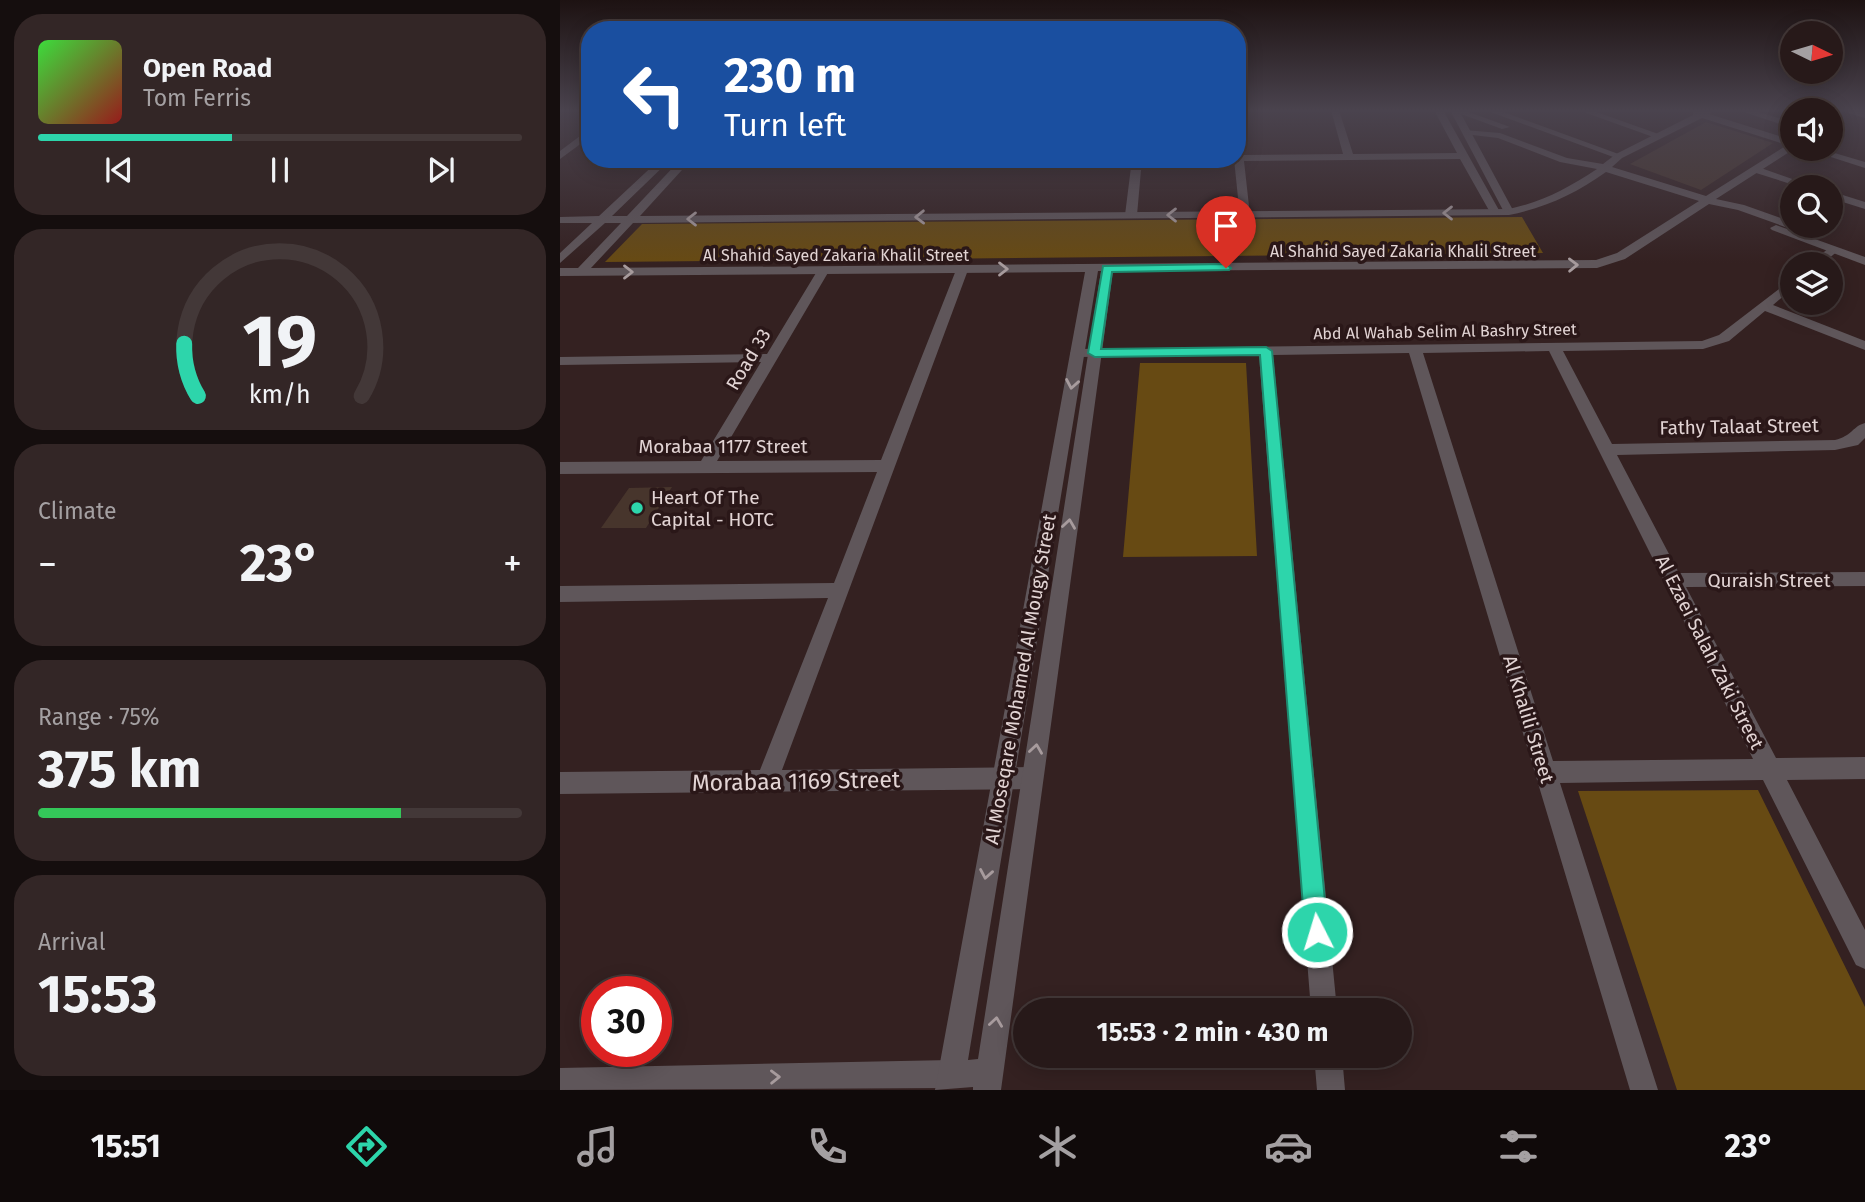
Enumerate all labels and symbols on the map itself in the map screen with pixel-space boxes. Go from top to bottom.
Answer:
north arrow [1780,21,1843,84]
pin [1196,196,1256,268]
one-way arrow [1442,205,1453,221]
one-way arrow [1166,207,1176,223]
one-way arrow [914,209,924,225]
one-way arrow [686,211,697,227]
street label: Al Shahid Sayed Zakaria Khalil Street [1270,242,1536,261]
street label: Al Shahid Sayed Zakaria Khalil Street [703,246,969,265]
one-way arrow [1568,257,1579,273]
one-way arrow [998,261,1008,277]
one-way arrow [623,264,634,280]
street label: Abd Al Wahab Selim Al Bashry Street [1313,320,1577,343]
street label: Road 33 [721,324,776,394]
one-way arrow [1065,378,1080,390]
street label: Fathy Talaat Street [1659,414,1819,439]
street label: Morabaa 1177 Street [638,435,808,458]
place label: Heart Of The Capital - HOTC [651,486,774,531]
marker: Heart Of The Capital - HOTC [629,500,645,516]
street label: Al Moseqare Mohamed Al Mougy Street [980,512,1061,846]
one-way arrow [1061,518,1076,530]
street label: Al Ezaei Salah Zaki Street [1651,551,1769,753]
street label: Quraish Street [1707,569,1831,592]
street label: Al Khalili Street [1498,652,1559,786]
one-way arrow [1028,743,1043,755]
street label: Morabaa 1169 Street [692,765,901,797]
one-way arrow [980,868,995,880]
position arrow [1280,895,1354,969]
speed limit sign: 30 [581,976,672,1067]
one-way arrow [989,1017,1004,1028]
one-way arrow [770,1070,781,1085]

